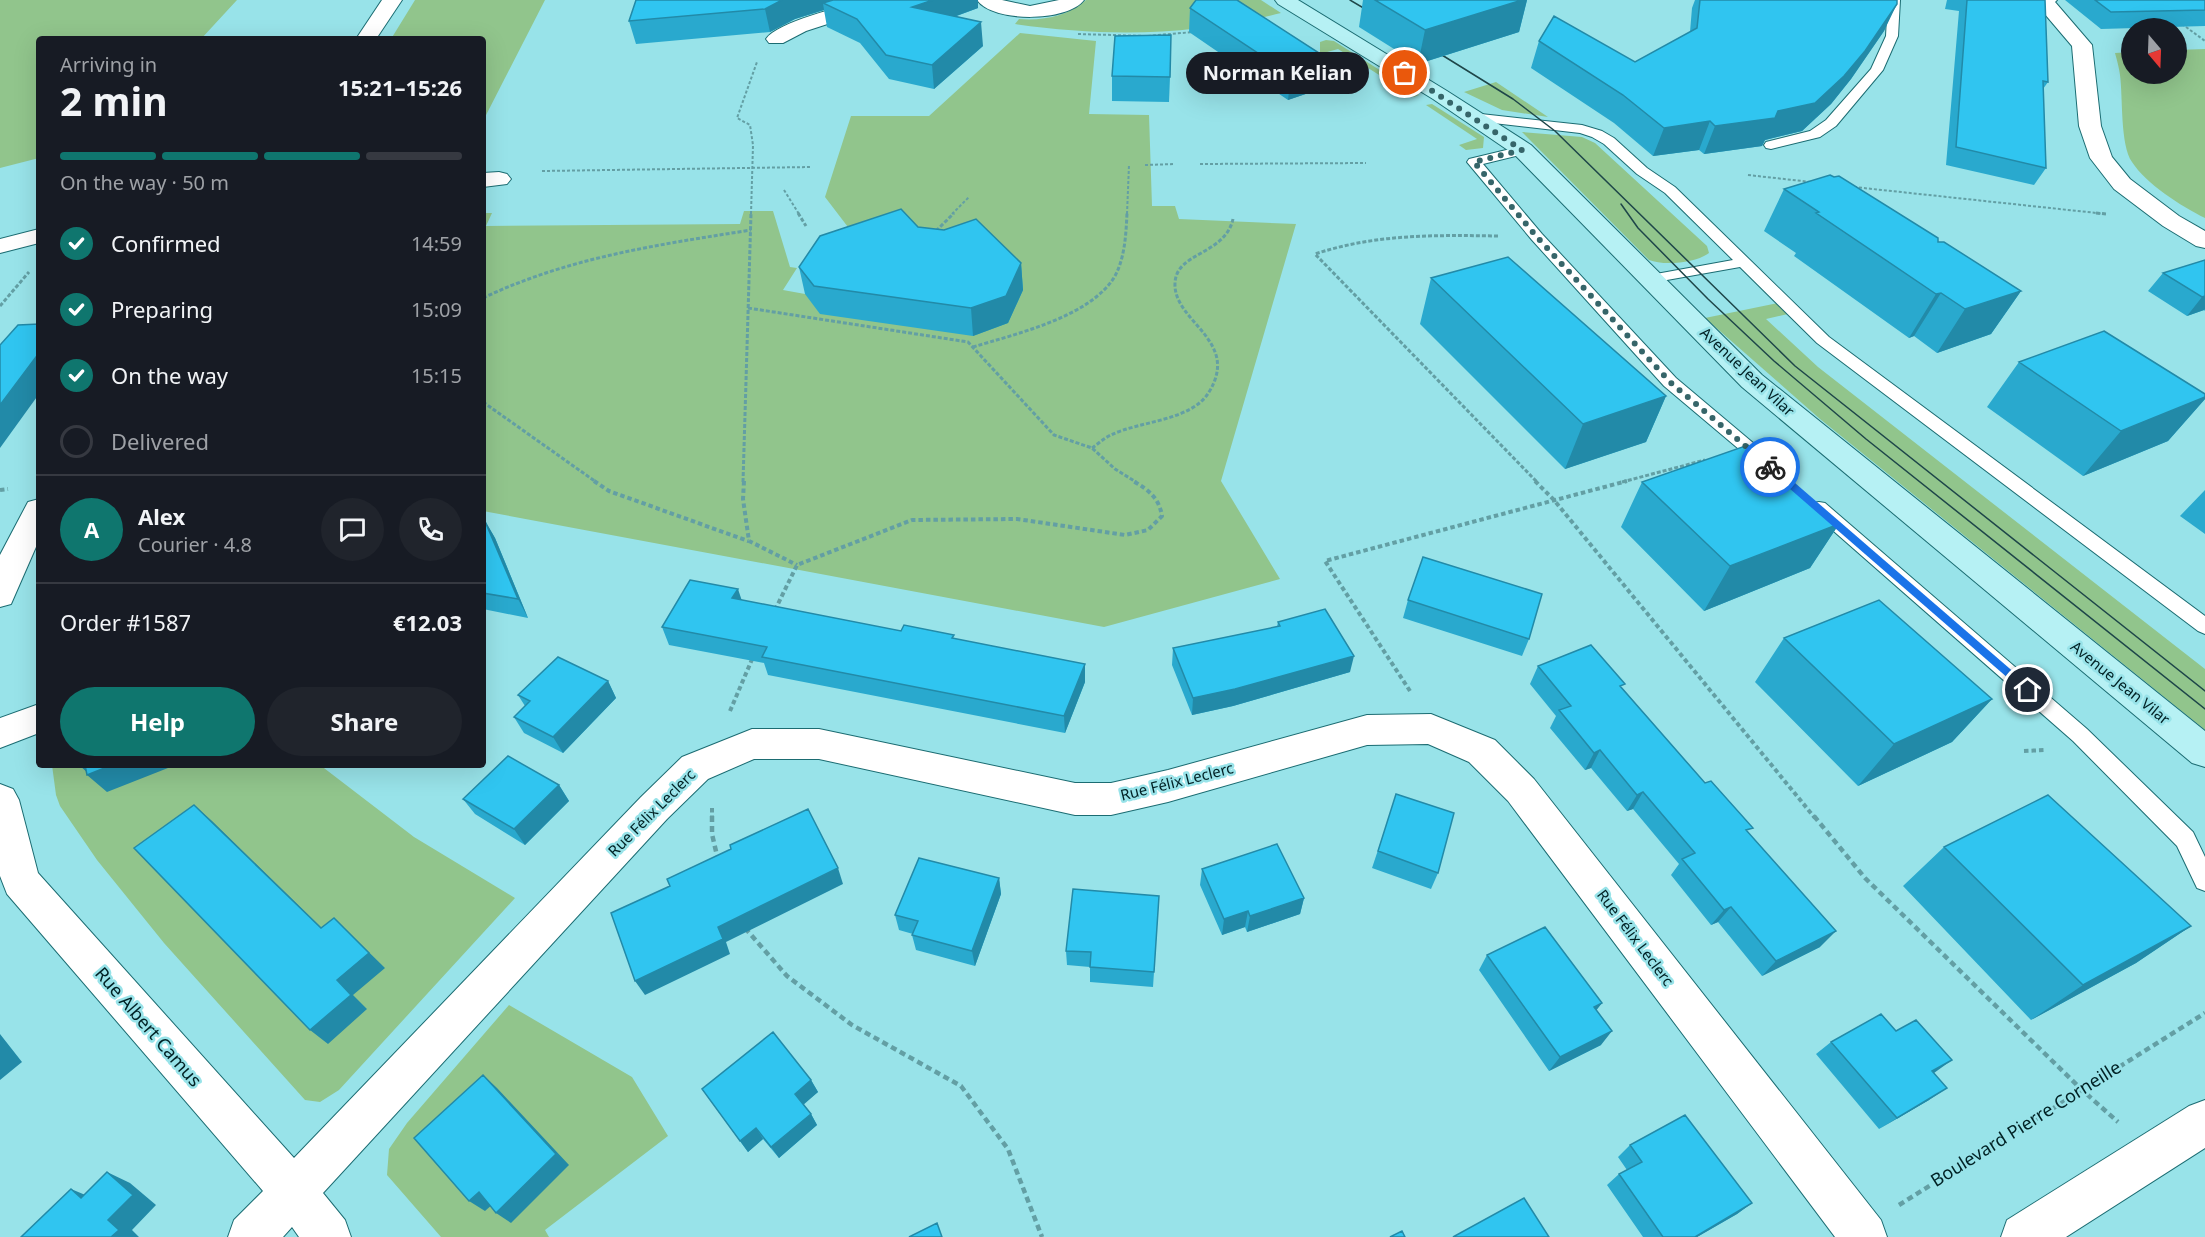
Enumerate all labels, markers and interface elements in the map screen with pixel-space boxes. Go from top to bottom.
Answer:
north arrow [2121,18,2187,84]
map controls [2121,18,2187,84]
pin [1379,47,1430,98]
text: Arriving in [60,51,157,78]
callout: Norman Kelian [1186,52,1369,94]
icon: bag [1388,56,1421,89]
text: Norman Kelian [1203,59,1352,86]
text: 15:21–15:26 [338,72,462,102]
text: 2 min [60,74,167,127]
text: On the way · 50 m [60,169,229,196]
icon: check [60,227,93,260]
text: Confirmed [111,228,221,258]
text: 14:59 [411,230,462,257]
icon: check [60,293,93,326]
text: Preparing [111,294,213,324]
text: 15:09 [411,296,462,323]
street label: Avenue Jean Vilar [1696,322,1799,420]
icon: check [60,359,93,392]
text: On the way [111,360,228,390]
text: 15:15 [411,362,462,389]
text: Delivered [111,426,209,456]
courier [1740,437,1800,497]
icon: bike [1754,451,1787,484]
button: chat [321,498,384,561]
button: phone [399,498,462,561]
text: Alex [138,501,185,531]
text: A [84,514,99,544]
text: Courier · 4.8 [138,531,252,558]
text: Order #1587 [60,607,191,637]
text: €12.03 [393,607,462,637]
street label: Avenue Jean Vilar [2067,636,2174,728]
pin [2002,664,2053,715]
icon: home [2011,673,2044,706]
button: Help [60,687,255,756]
button: Share [267,687,462,756]
street label: Rue Félix Leclerc [1118,757,1235,805]
street label: Rue Félix Leclerc [603,764,699,860]
street label: Rue Félix Leclerc [1593,885,1679,990]
street label: Rue Albert Camus [90,961,207,1091]
street label: Boulevard Pierre Corneille [1926,1055,2125,1192]

